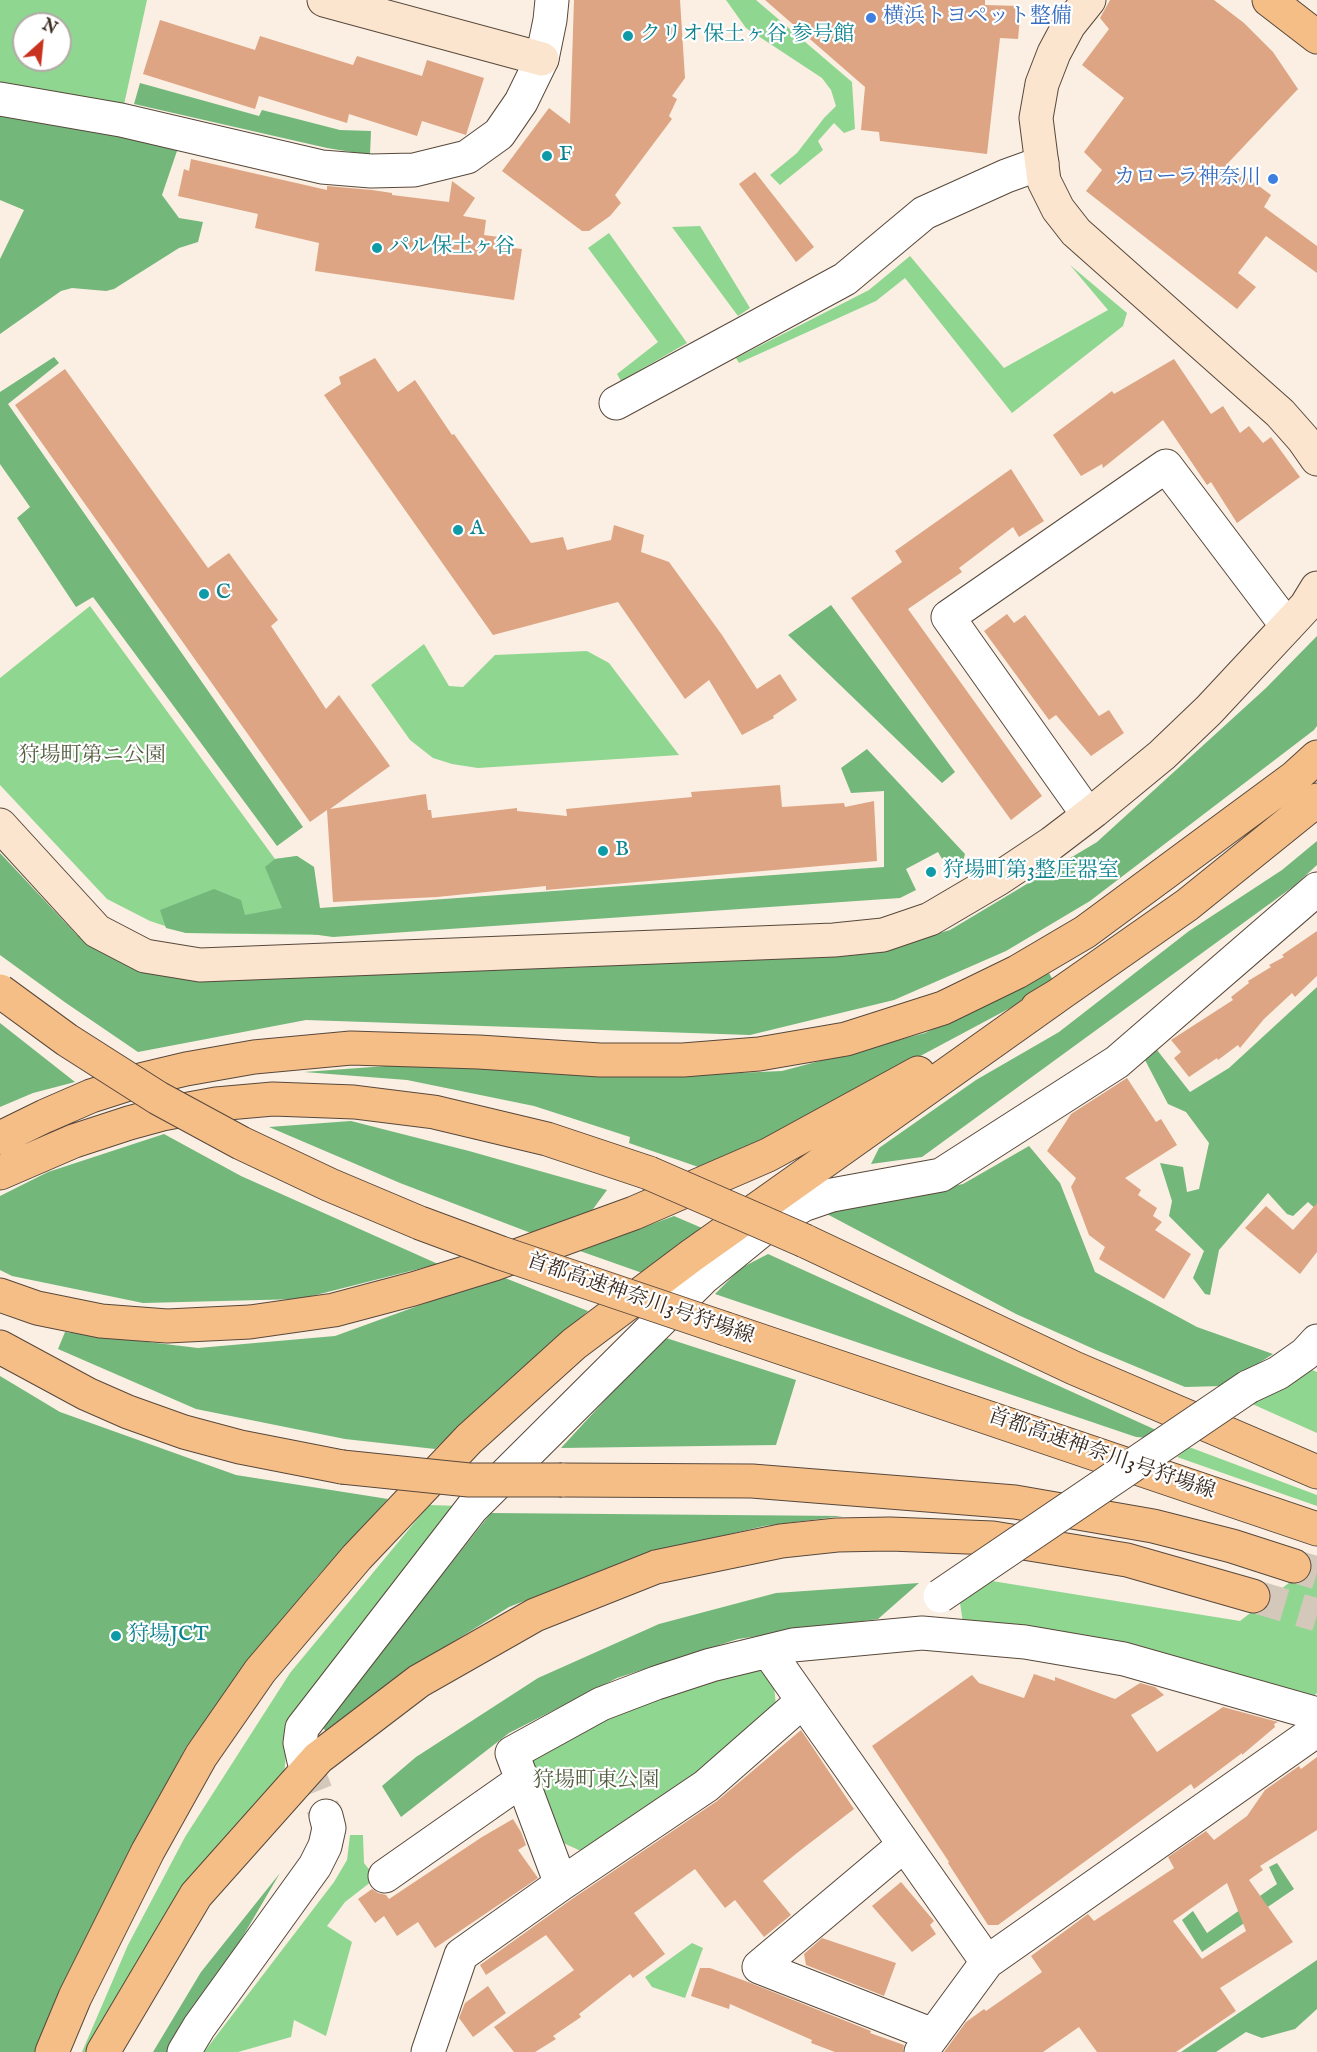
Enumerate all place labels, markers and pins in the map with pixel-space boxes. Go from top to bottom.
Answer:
place label: 横浜トヨペット整備 [883,5,1072,31]
marker: 横浜トヨペット整備 [864,11,878,25]
place label: クリオ保土ヶ谷 参号館 [640,23,855,49]
marker: クリオ保土ヶ谷 参号館 [621,29,635,43]
place label: F [559,143,572,169]
marker: F [540,149,554,163]
place label: カローラ神奈川 [1114,166,1261,192]
marker: カローラ神奈川 [1266,172,1280,186]
place label: パル保土ヶ谷 [389,235,515,261]
marker: パル保土ヶ谷 [370,241,384,255]
place label: A [470,517,484,543]
marker: A [451,523,465,537]
place label: C [216,581,231,607]
marker: C [197,587,211,601]
place label: B [615,838,629,864]
marker: B [596,844,610,858]
place label: 狩場町第3整圧器室 [943,859,1119,885]
marker: 狩場町第3整圧器室 [924,865,938,879]
place label: 狩場JCT [128,1623,209,1649]
marker: 狩場JCT [109,1629,123,1643]

